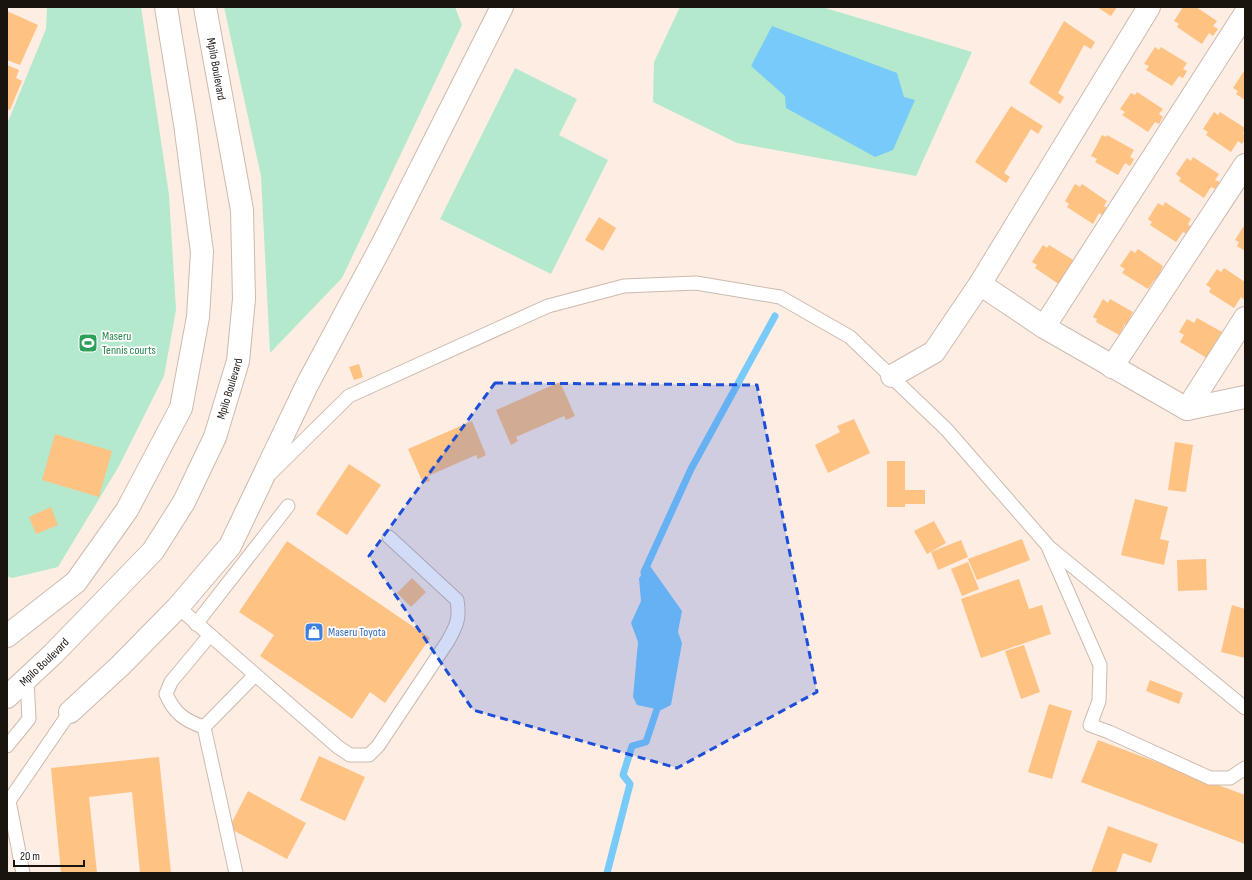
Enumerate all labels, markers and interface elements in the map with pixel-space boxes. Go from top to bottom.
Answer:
street label: Mpilo Boulevard [203,37,229,101]
place label: Maseru Tennis courts [102,329,156,358]
sports icon: Maseru Tennis courts [77,332,99,354]
street label: Mpilo Boulevard [213,358,246,421]
shop icon: Maseru Toyota [303,621,325,643]
place label: Maseru Toyota [328,625,386,640]
street label: Mpilo Boulevard [16,635,72,689]
scale bar [14,842,84,868]
text: 20 m [20,849,40,864]

